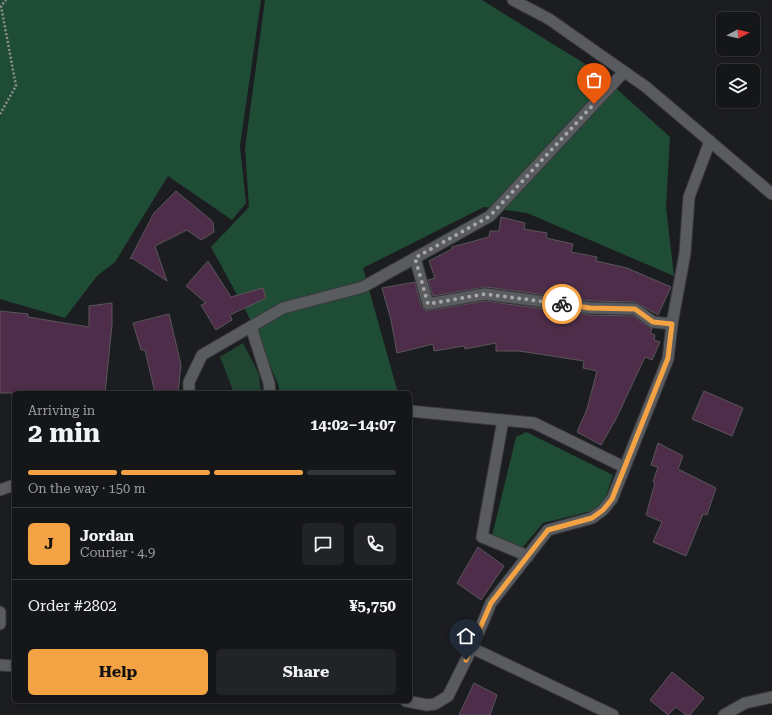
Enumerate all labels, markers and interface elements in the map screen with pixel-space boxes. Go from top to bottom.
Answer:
north arrow [716,12,760,56]
map controls [716,12,760,108]
pin [577,63,611,104]
button: layers [716,64,760,108]
icon: bag [583,69,605,91]
courier [542,284,582,324]
icon: bike [551,293,573,315]
text: Arriving in [28,403,95,418]
text: 14:02–14:07 [310,416,396,434]
text: 2 min [28,418,100,448]
text: On the way · 150 m [28,481,145,496]
button: chat [302,523,344,565]
button: phone [354,523,396,565]
text: Jordan [80,527,134,545]
text: J [44,535,54,553]
text: Courier · 4.9 [80,545,155,560]
text: Order #2802 [28,597,117,615]
text: ¥5,750 [349,597,396,615]
pin [449,619,483,660]
icon: home [455,625,477,647]
button: Help [28,649,208,695]
button: Share [216,649,396,695]

